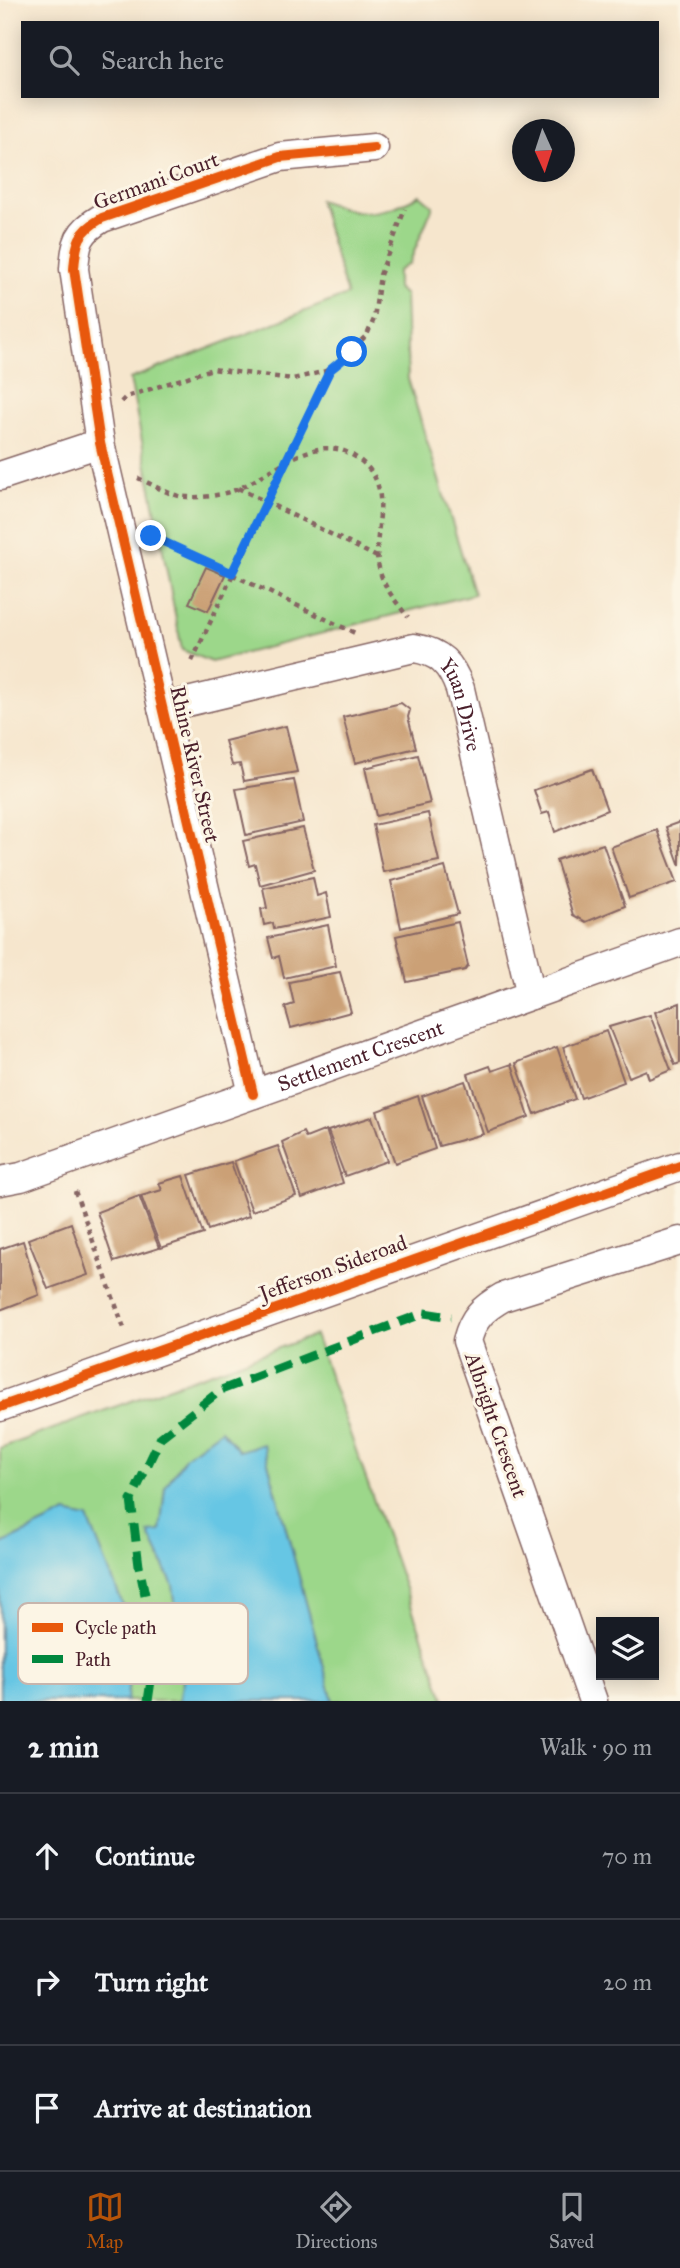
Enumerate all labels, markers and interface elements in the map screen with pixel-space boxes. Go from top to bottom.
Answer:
search box [21,21,659,98]
icon: search [45,41,83,79]
text: Search here [101,44,224,76]
north arrow [512,119,575,182]
street label: Germani Court [90,146,223,216]
route start [336,336,367,367]
route end [135,520,166,551]
street label: Yuan Drive [434,652,487,754]
street label: Rhine River Street [164,683,226,846]
street label: Settlement Crescent [274,1014,448,1097]
street label: Jefferson Sideroad [254,1229,411,1307]
street label: Albright Crescent [459,1348,533,1501]
legend [18,1603,248,1684]
text: Cycle path [75,1616,157,1639]
map controls [596,1617,659,1680]
button: layers [596,1617,659,1680]
text: Path [75,1648,111,1671]
text: 2 min [28,1729,99,1765]
text: Walk · 90 m [540,1733,652,1761]
icon: ahead [28,1837,66,1875]
text: Continue [95,1840,195,1872]
text: 70 m [602,1842,652,1870]
icon: right [28,1963,66,2001]
text: Turn right [95,1966,208,1998]
text: 20 m [603,1968,652,1996]
icon: arrive [28,2089,66,2127]
text: Arrive at destination [95,2092,312,2124]
tab: Map [86,2188,124,2253]
tab: Directions [295,2188,377,2253]
tab: Saved [549,2188,594,2253]

